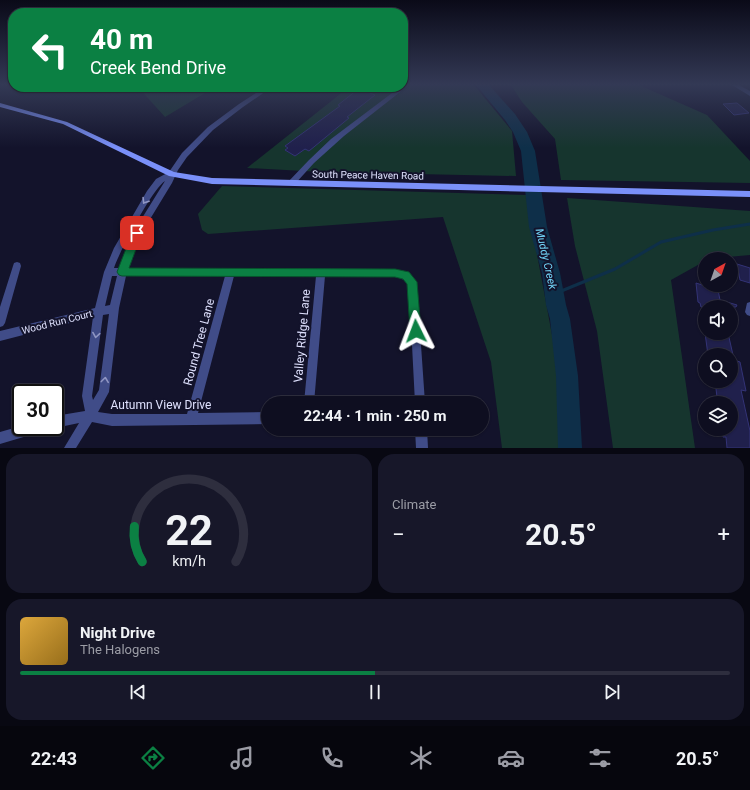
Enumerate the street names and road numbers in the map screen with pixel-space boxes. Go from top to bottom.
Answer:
street label: South Peace Haven Road [312,169,424,181]
street label: Valley Ridge Lane [291,289,313,383]
street label: Round Tree Lane [181,297,217,387]
street label: Wood Run Court [20,308,94,336]
street label: Autumn View Drive [111,398,211,412]

